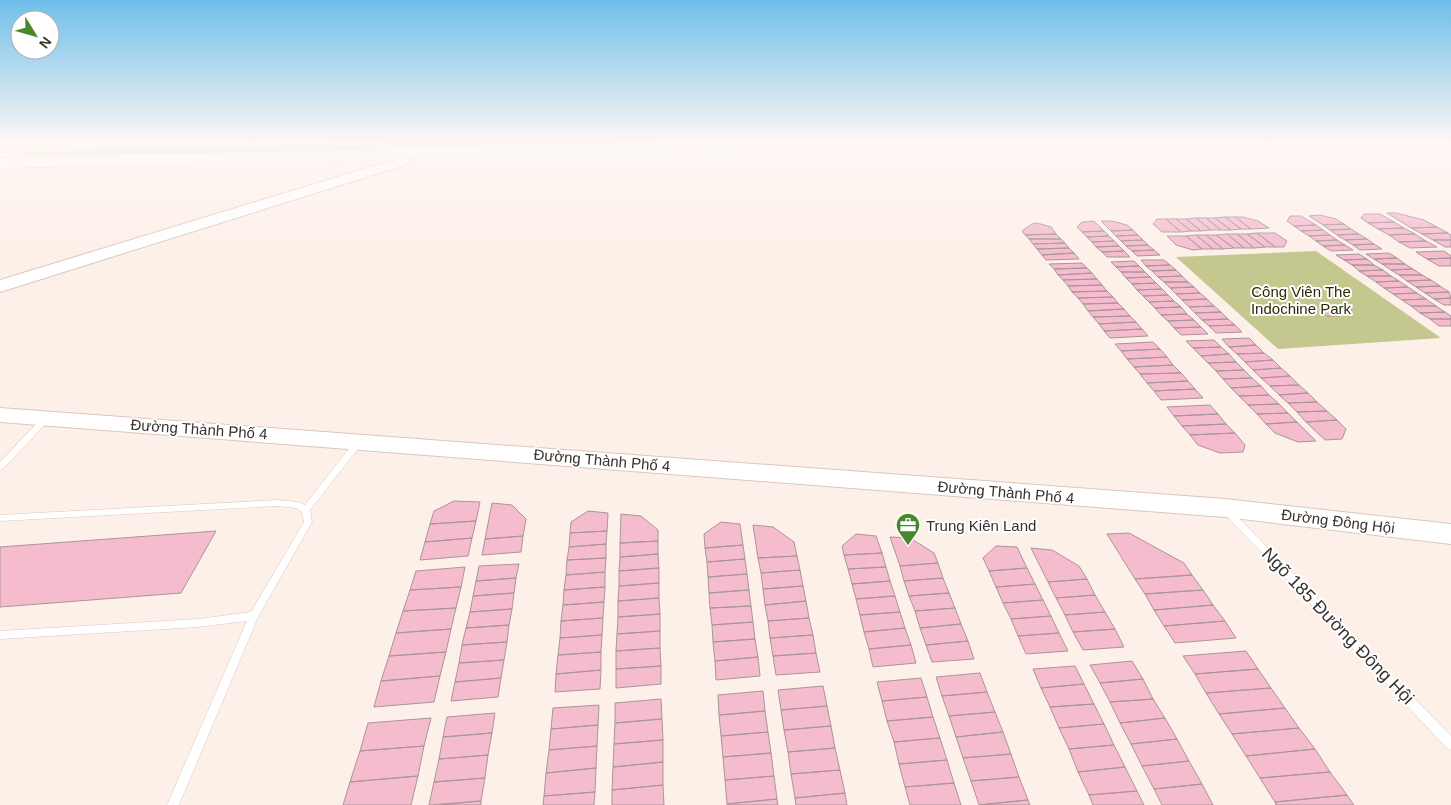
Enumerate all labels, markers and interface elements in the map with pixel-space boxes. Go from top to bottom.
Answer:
north arrow [10,10,60,60]
text: N [36,34,55,52]
park label: Công Viên The Indochine Park [1251,283,1352,317]
street label: Đường Thành Phố 4 [130,416,268,442]
street label: Đường Thành Phố 4 [533,446,671,474]
street label: Đường Thành Phố 4 [937,478,1075,506]
street label: Đường Đông Hội [1280,506,1396,536]
office icon: Trung Kiên Land [895,512,921,546]
place label: Trung Kiên Land [926,517,1036,534]
street label: Ngõ 185 Đường Đông Hội [1258,544,1418,708]

